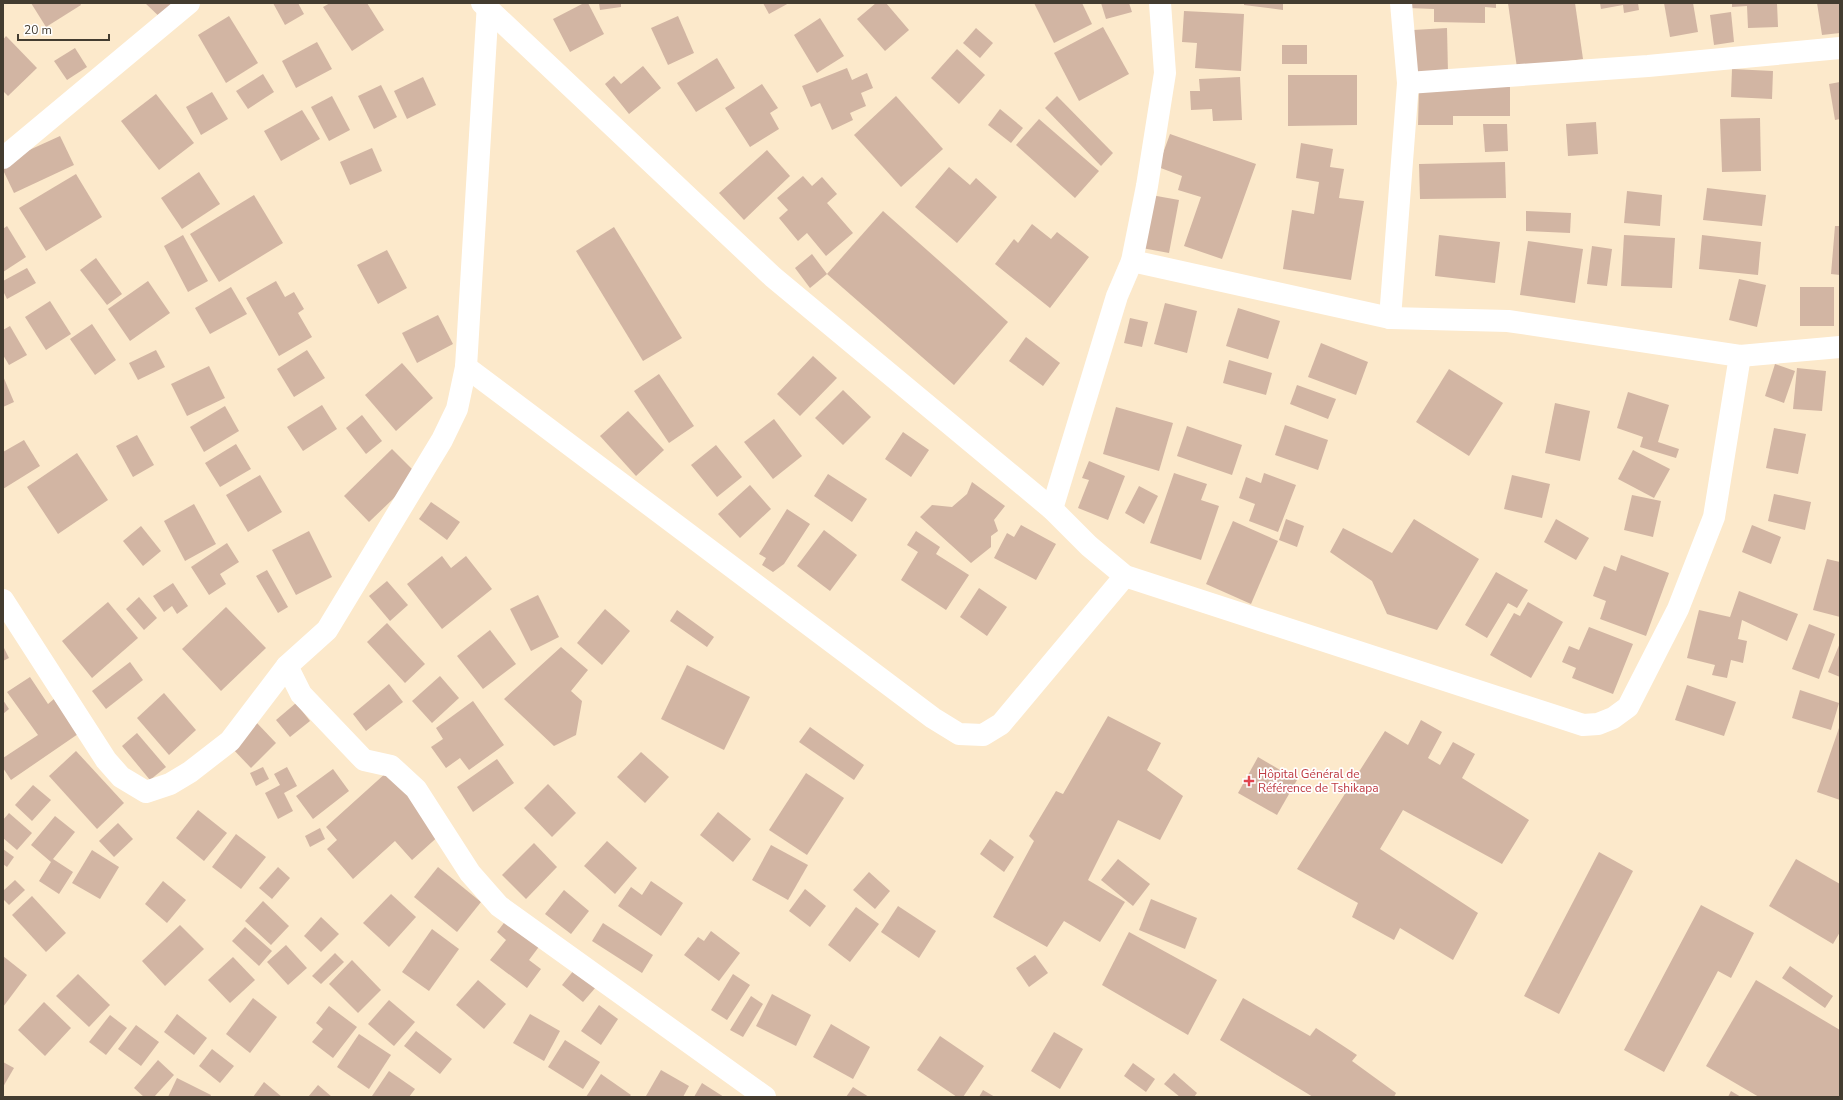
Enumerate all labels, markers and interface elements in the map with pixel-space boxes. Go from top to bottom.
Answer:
scale bar [18,16,109,42]
text: 20 m [24,22,52,38]
place label: Hôpital Général de Référence de Tshikapa [1258,766,1379,796]
marker: Hôpital Général de Référence de Tshikapa [1243,775,1255,787]

